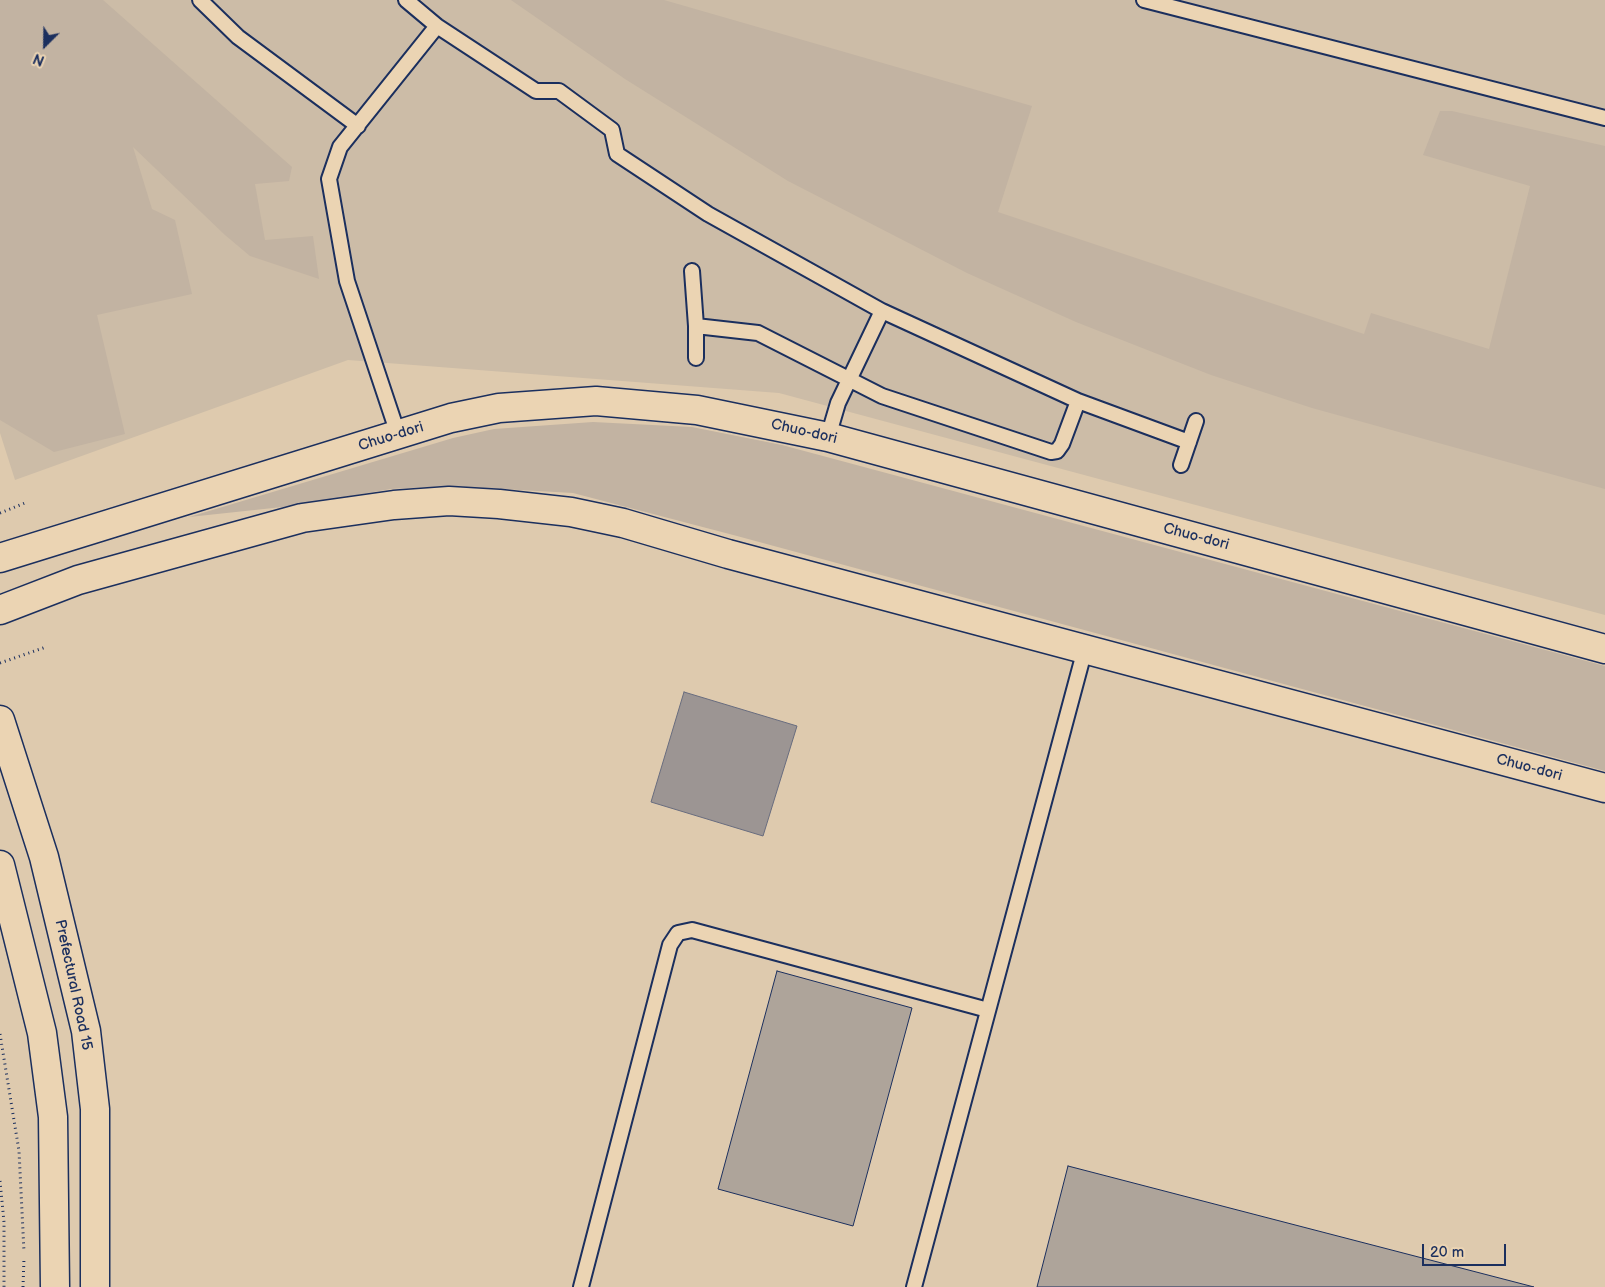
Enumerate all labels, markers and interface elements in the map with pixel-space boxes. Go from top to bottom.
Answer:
north arrow [20,20,70,70]
text: N [31,49,47,69]
street label: Chuo-dori [769,416,839,448]
street label: Chuo-dori [356,419,426,455]
street label: Chuo-dori [1161,520,1231,554]
street label: Chuo-dori [1494,751,1564,785]
street label: Prefectural Road 15 [50,918,96,1052]
scale bar [1425,1234,1509,1266]
text: 20 m [1430,1243,1464,1262]

